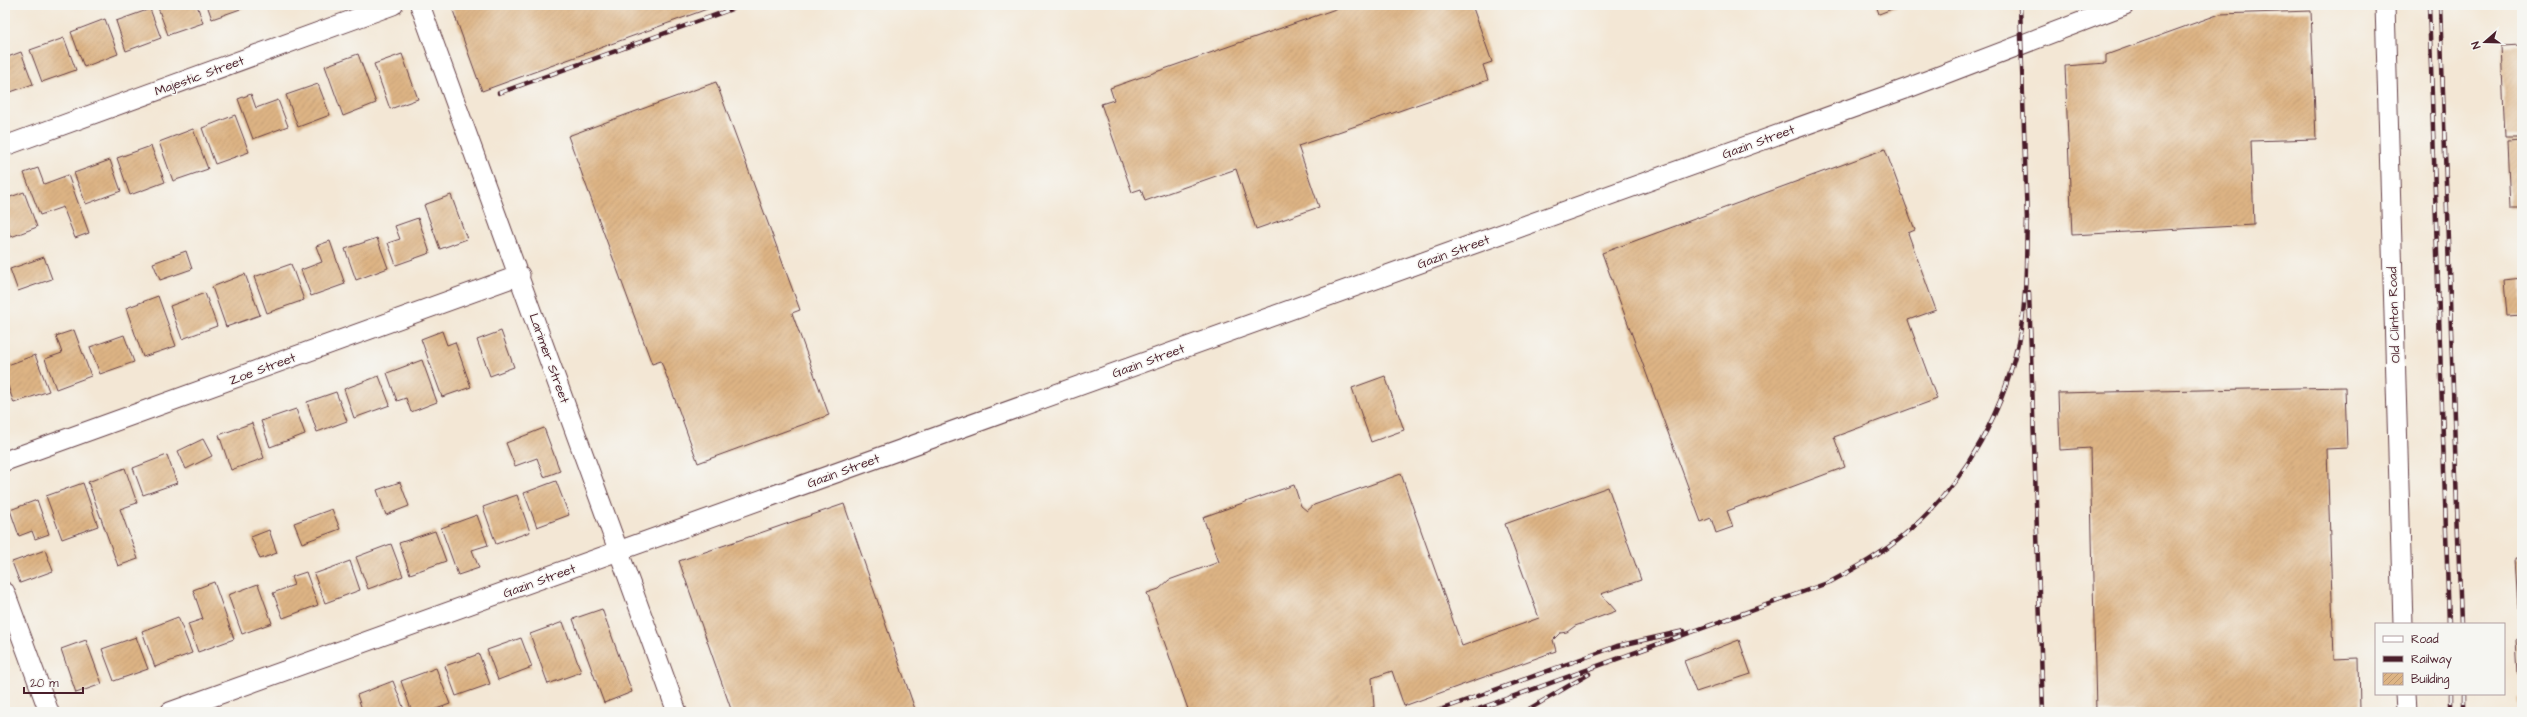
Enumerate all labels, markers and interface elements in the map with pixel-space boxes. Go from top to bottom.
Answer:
north arrow [2465,22,2505,62]
text: N [2468,39,2484,51]
street label: Majestic Street [152,51,247,100]
street label: Gazin Street [1720,120,1798,163]
street label: Gazin Street [1415,230,1493,273]
street label: Old Clinton Road [2383,266,2405,363]
street label: Larimer Street [524,311,574,406]
street label: Gazin Street [1110,339,1188,382]
street label: Zoe Street [226,348,299,389]
street label: Gazin Street [805,449,883,492]
street label: Gazin Street [501,559,579,602]
legend [2375,623,2505,695]
text: Road [2411,631,2439,648]
text: Railway [2411,651,2452,669]
scale bar [24,669,83,695]
text: Building [2411,671,2449,689]
text: 20 m [30,675,59,692]

